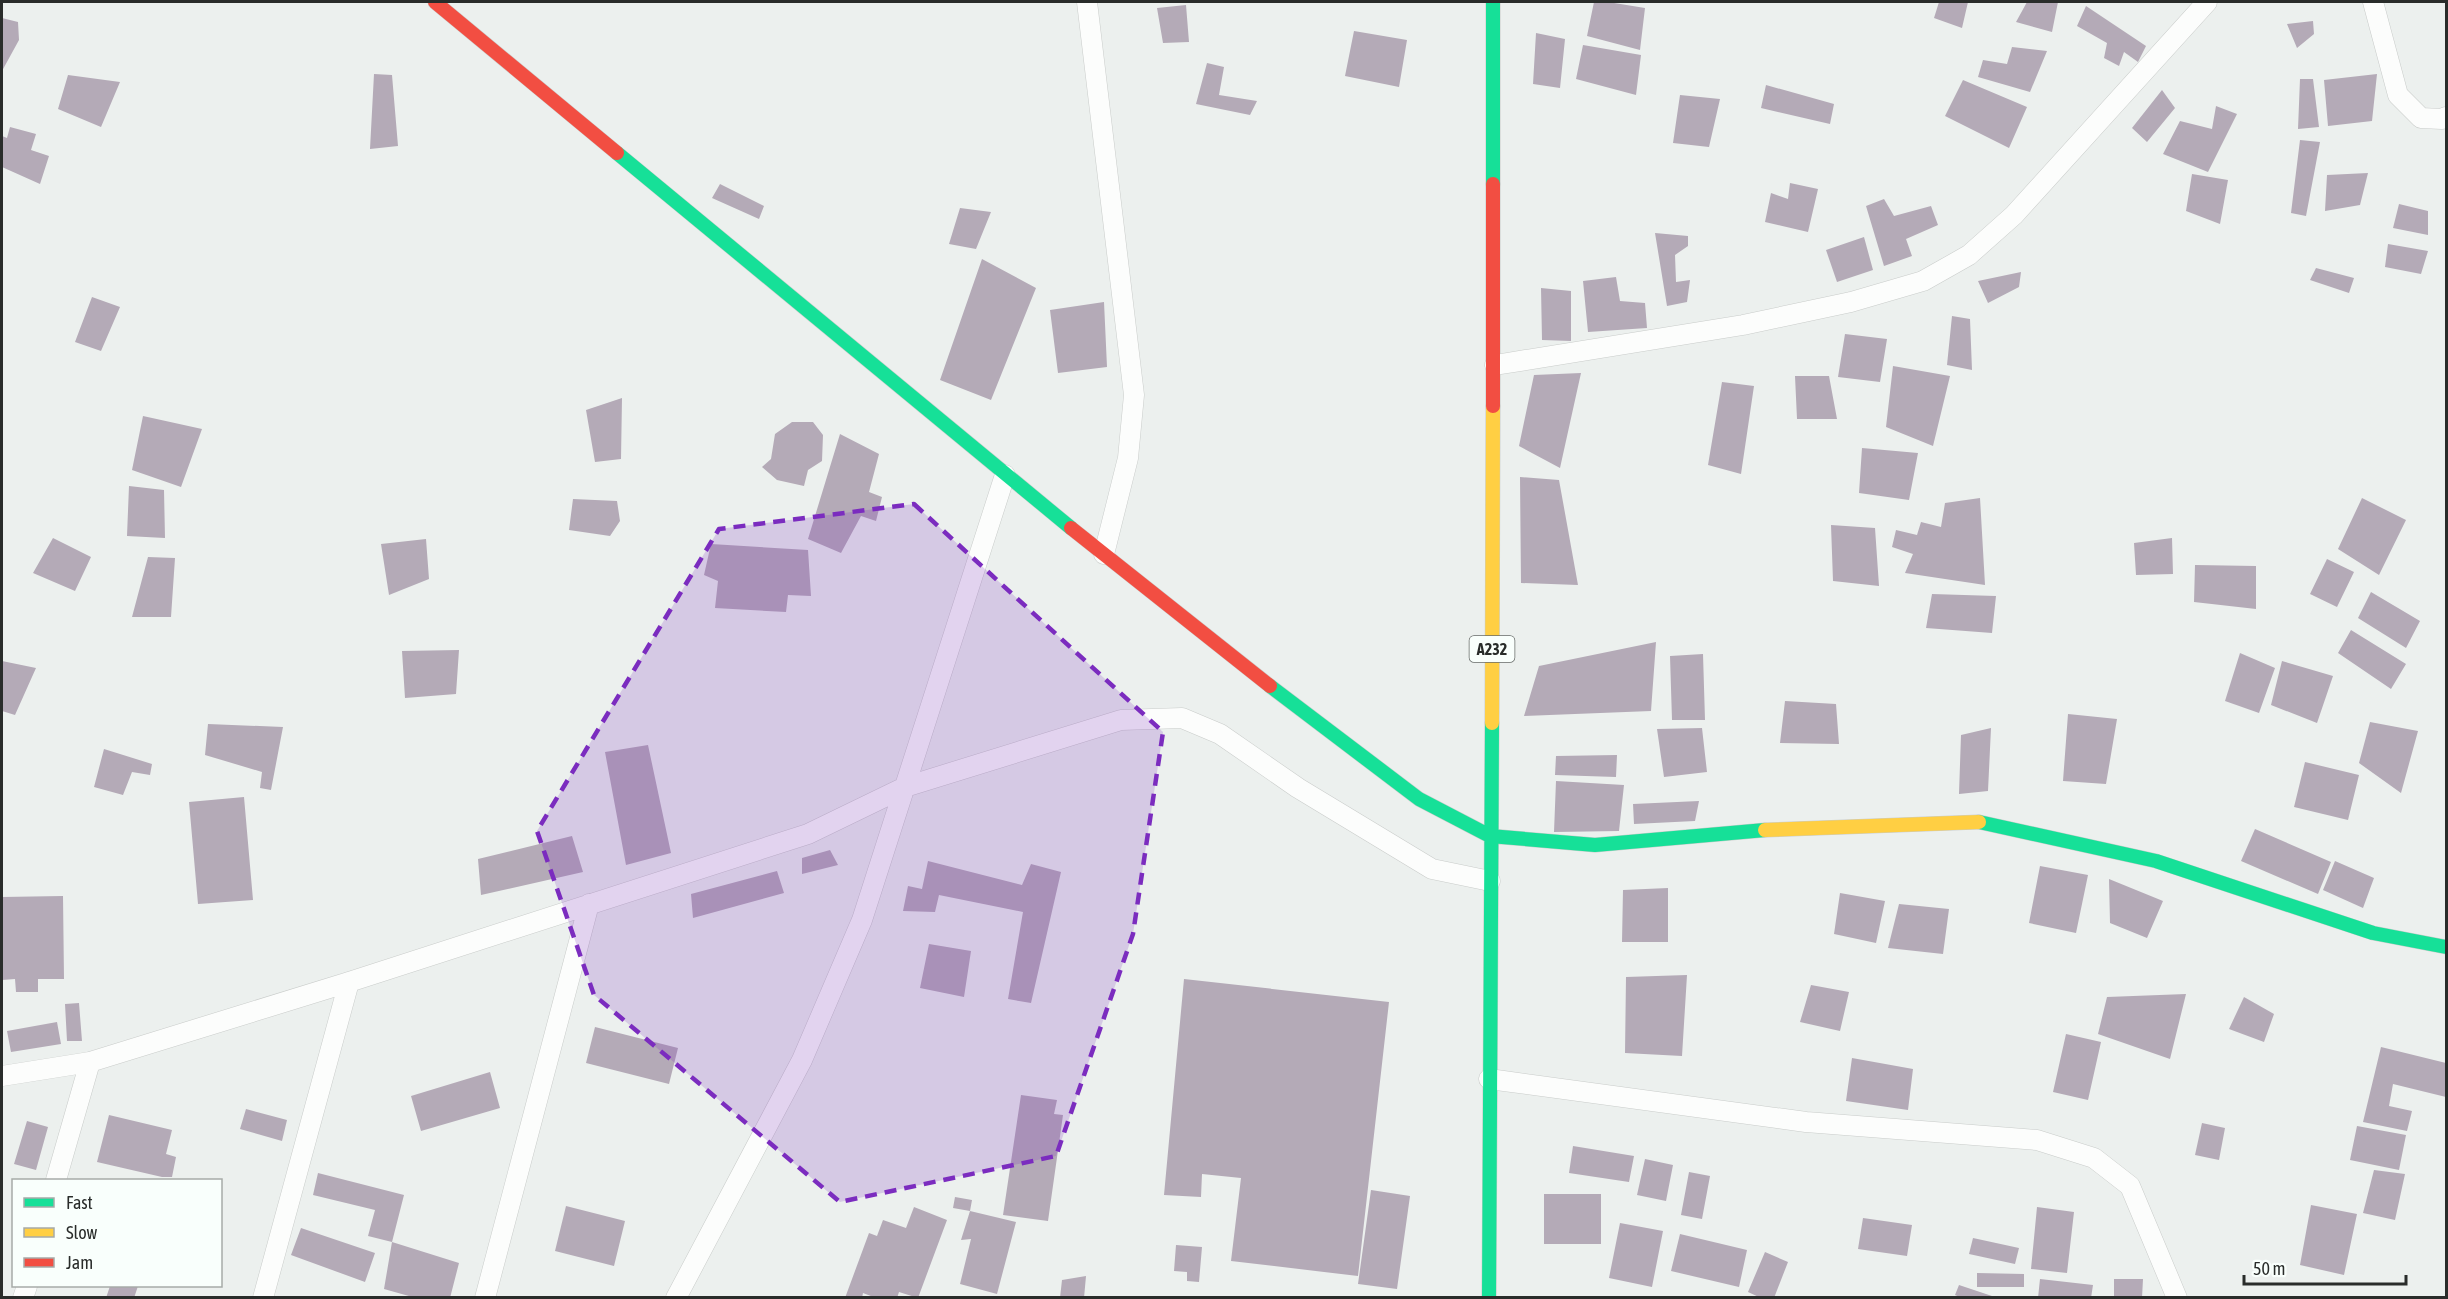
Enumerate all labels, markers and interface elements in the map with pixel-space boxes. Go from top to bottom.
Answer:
road number: A232 [1470,636,1514,662]
legend [12,1179,222,1287]
text: Fast [66,1192,93,1213]
text: Slow [66,1222,97,1243]
scale bar [2244,1248,2406,1286]
text: Jam [66,1252,93,1273]
text: 50 m [2253,1258,2285,1279]

